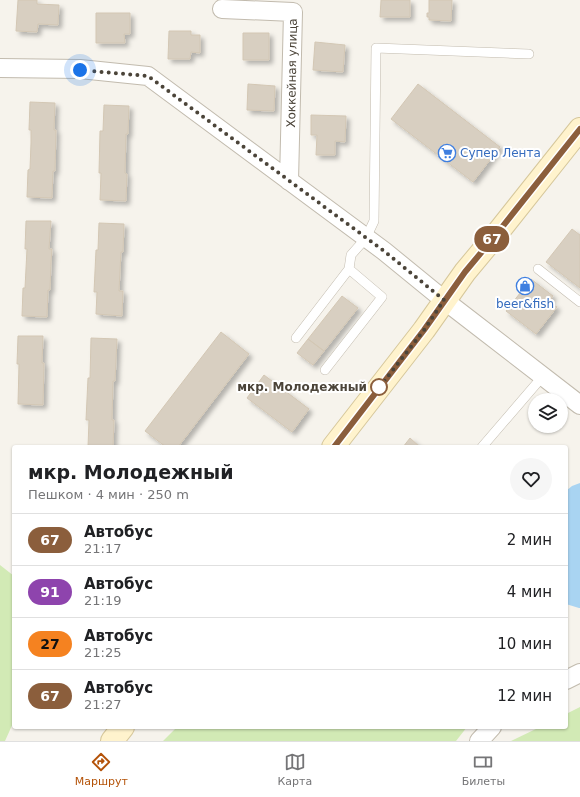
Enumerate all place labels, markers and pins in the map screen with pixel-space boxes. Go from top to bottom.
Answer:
supermarket icon: Супер Лента [437,143,457,163]
place label: Супер Лента [460,146,541,160]
shop icon: beer&fish [515,276,535,296]
place label: beer&fish [496,297,554,311]
marker: мкр. Молодежный [370,378,388,396]
place label: мкр. Молодежный [237,380,367,394]

